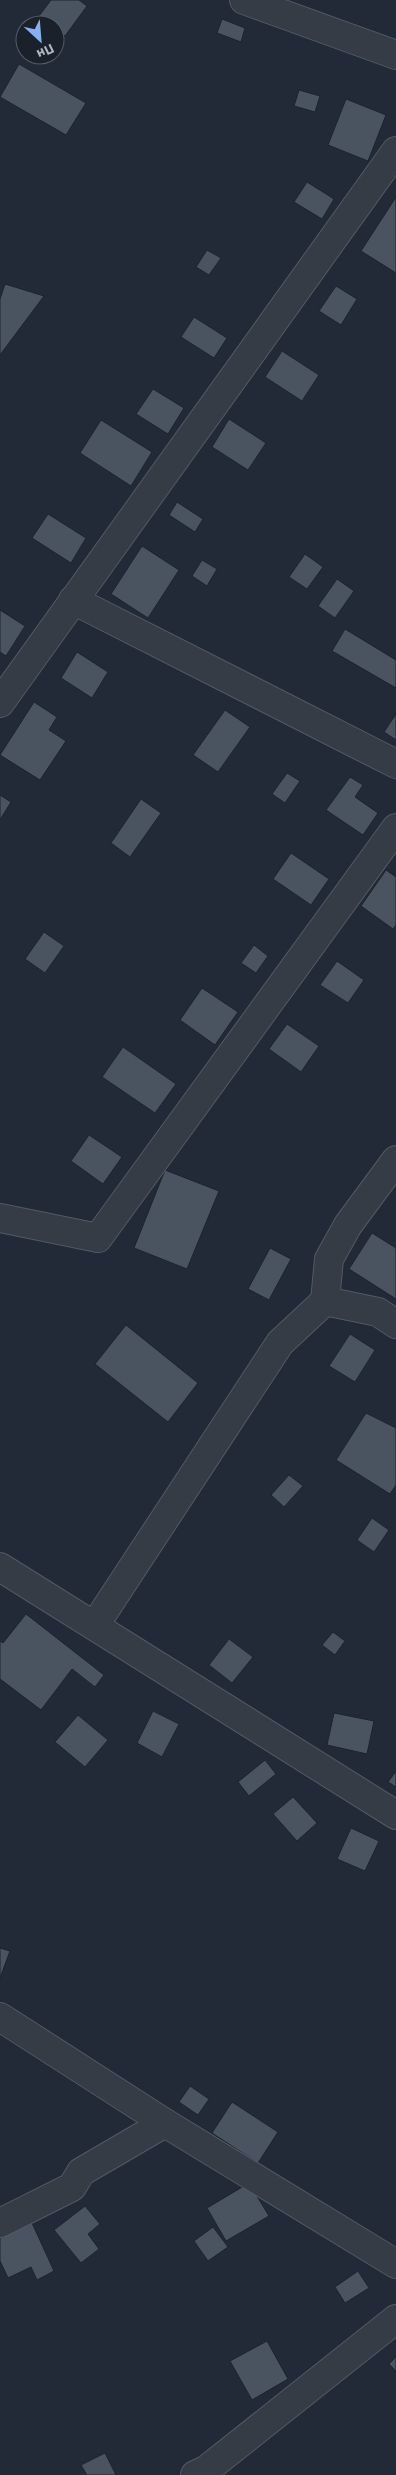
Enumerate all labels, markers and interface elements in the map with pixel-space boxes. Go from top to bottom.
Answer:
north arrow [15,15,65,65]
text: Пн [33,38,57,64]

